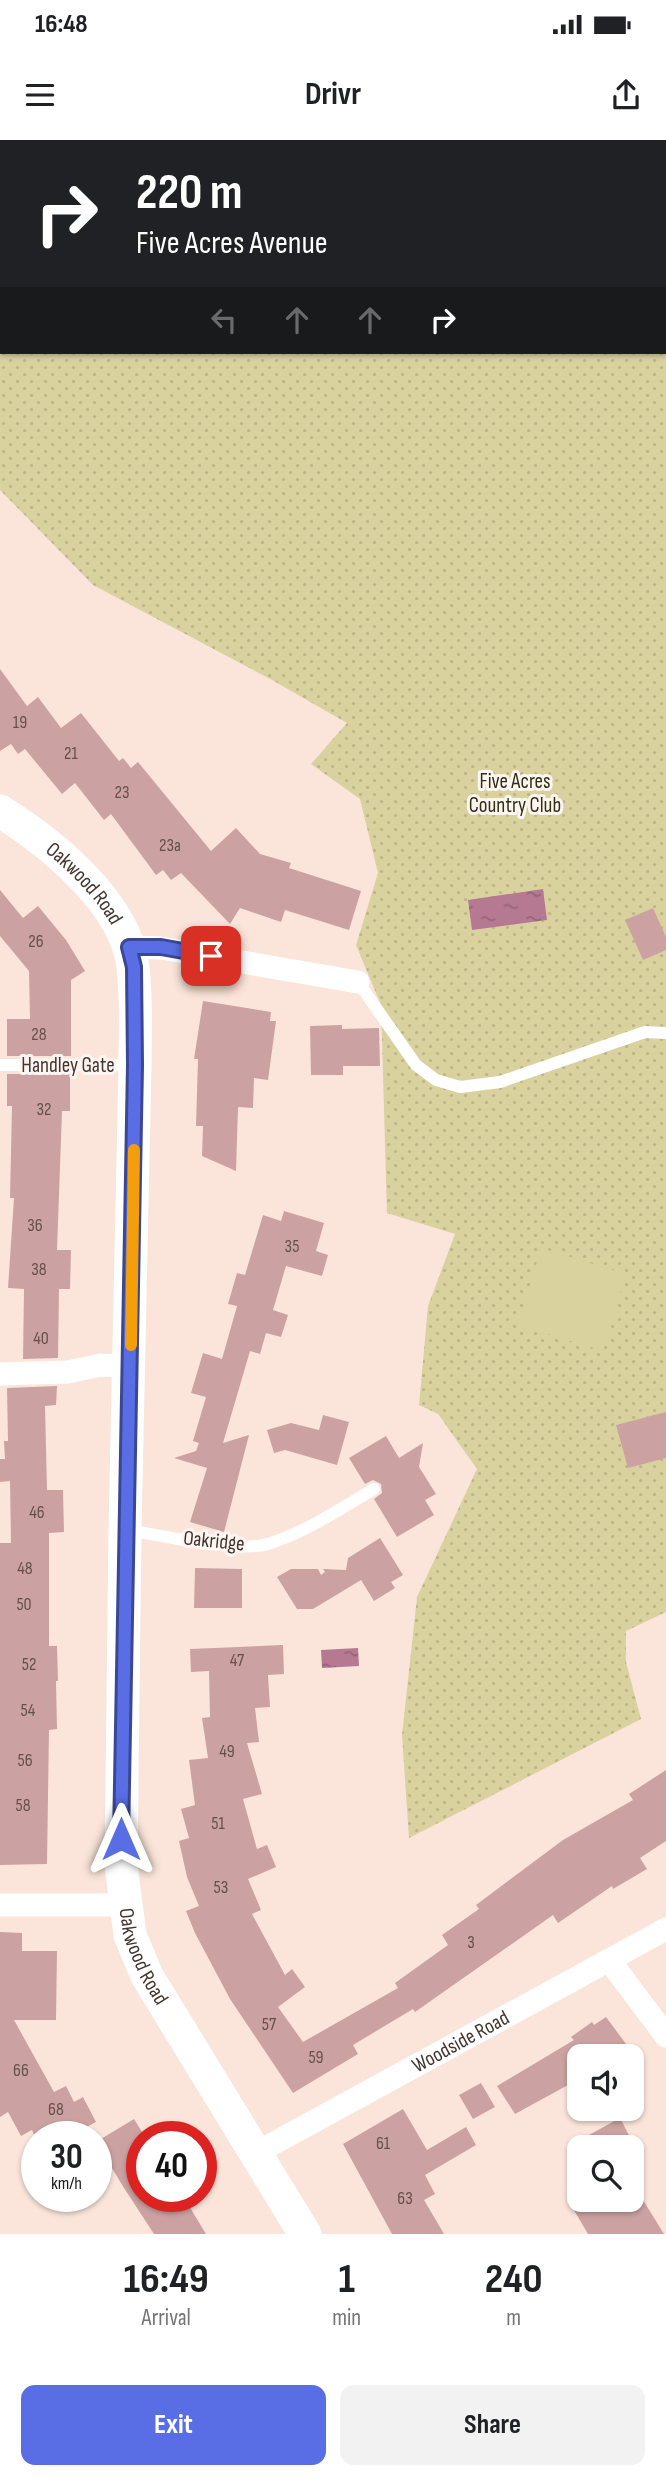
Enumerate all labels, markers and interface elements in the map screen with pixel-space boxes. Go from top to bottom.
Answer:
text: 16:48 [35,9,88,40]
text: Drivr [305,75,361,114]
icon: menu [21,76,59,114]
icon: share [607,76,645,114]
text: 220 m [136,164,242,223]
icon: right [21,168,112,259]
text: Five Acres Avenue [136,224,328,263]
icon: left [205,301,243,339]
icon: ahead [278,301,316,339]
icon: ahead [351,301,389,339]
icon: right [424,301,462,339]
house number: 19 [13,712,27,733]
house number: 21 [64,743,79,764]
park label: Five Acres Country Club [469,769,561,818]
house number: 23 [115,782,130,803]
house number: 23a [159,835,181,856]
street label: Oakwood Road [41,837,128,929]
pin [181,926,241,986]
house number: 26 [28,931,44,952]
icon: arrive [192,937,230,975]
house number: 28 [31,1024,47,1045]
street label: Handley Gate [21,1053,115,1078]
house number: 32 [37,1099,51,1120]
house number: 36 [27,1215,43,1236]
house number: 35 [285,1236,299,1257]
house number: 38 [31,1259,47,1280]
house number: 40 [33,1328,49,1349]
house number: 46 [29,1502,45,1523]
street label: Oakridge [182,1525,246,1557]
house number: 48 [17,1558,33,1579]
house number: 50 [16,1594,32,1615]
house number: 47 [230,1650,245,1671]
house number: 52 [22,1654,36,1675]
house number: 54 [21,1700,36,1721]
house number: 49 [219,1741,235,1762]
house number: 56 [17,1750,33,1771]
house number: 58 [15,1795,31,1816]
position arrow [84,1802,158,1876]
house number: 51 [211,1813,225,1834]
house number: 53 [214,1877,228,1898]
street label: Oakwood Road [114,1907,174,2009]
house number: 3 [467,1932,475,1953]
street label: Woodside Road [408,2005,513,2078]
house number: 57 [262,2014,277,2035]
map controls [567,2044,644,2212]
button: sound [567,2044,644,2121]
house number: 59 [308,2047,324,2068]
house number: 66 [13,2060,29,2081]
house number: 68 [48,2099,64,2120]
speed limit sign: 40 [126,2121,217,2212]
house number: 61 [376,2133,391,2154]
button: search [567,2135,644,2212]
text: 30 [50,2136,83,2179]
text: km/h [51,2173,82,2194]
house number: 63 [397,2188,413,2209]
text: 16:49 [124,2254,209,2305]
text: 1 [338,2254,355,2305]
text: 240 [485,2254,542,2305]
text: Arrival [141,2304,191,2332]
text: min [332,2304,361,2332]
text: m [506,2304,521,2332]
button: Exit [21,2385,326,2465]
button: Share [340,2385,645,2465]

